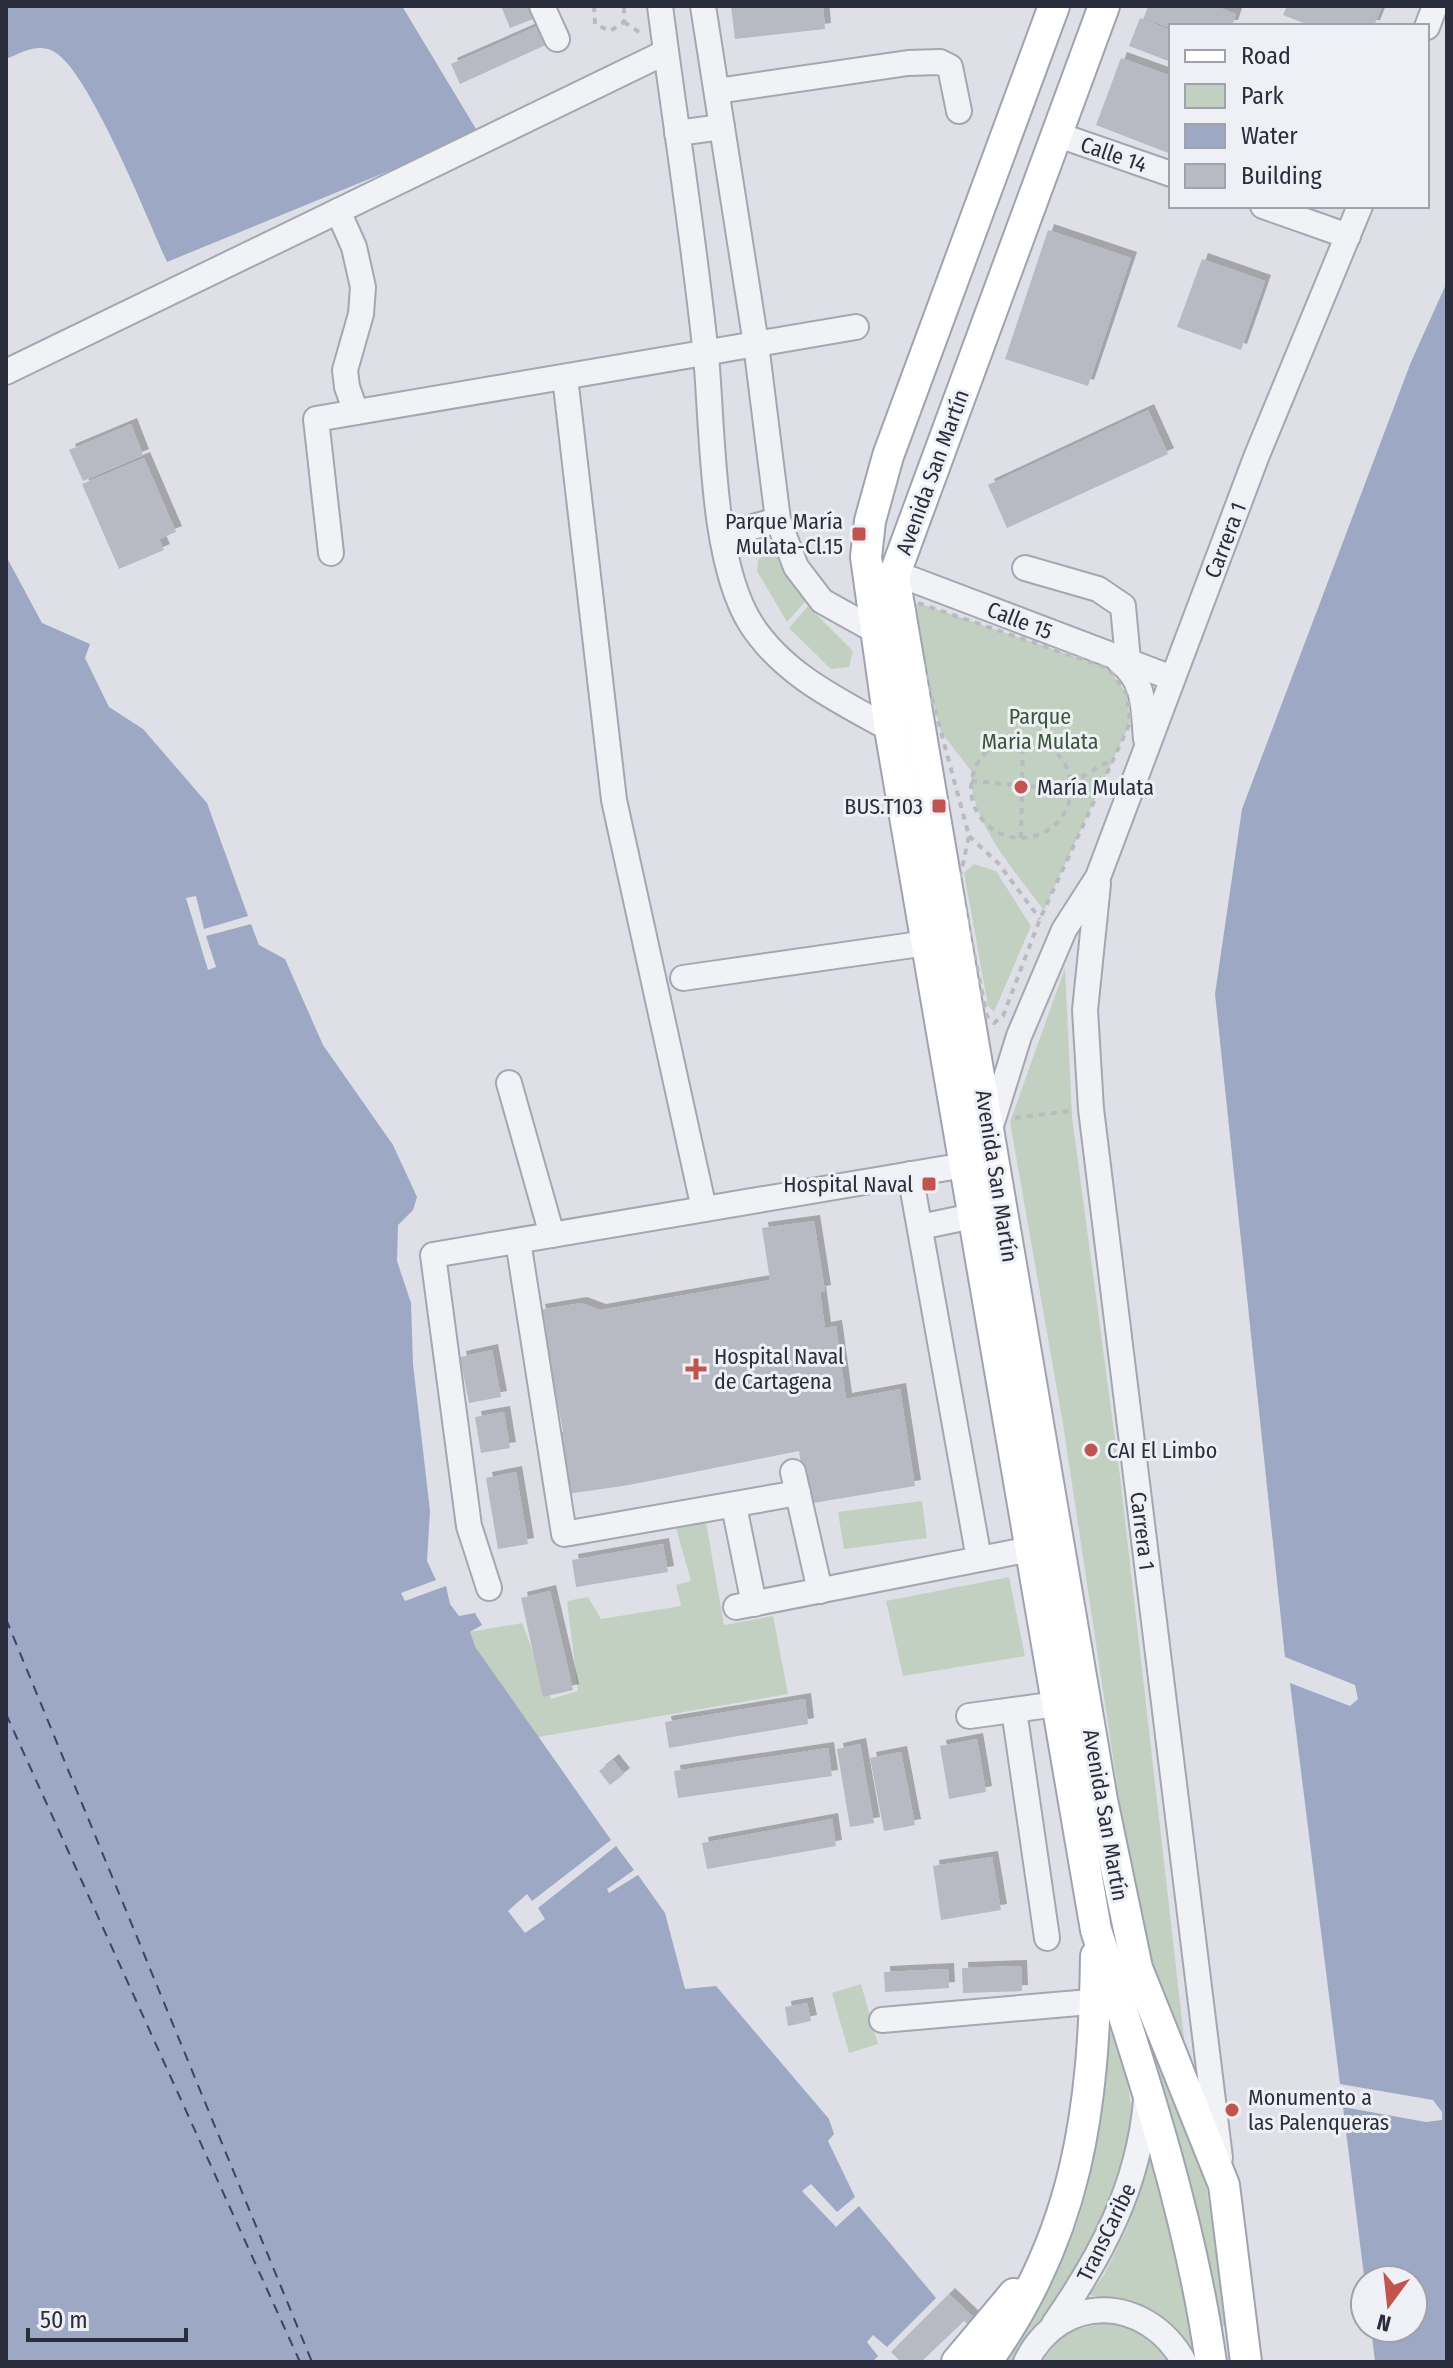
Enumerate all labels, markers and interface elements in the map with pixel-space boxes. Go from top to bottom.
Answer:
legend [1169,24,1429,208]
text: Road [1241,42,1291,70]
text: Park [1241,82,1284,110]
text: Water [1241,122,1298,150]
street label: Calle 14 [1077,131,1151,178]
text: Building [1241,162,1323,190]
street label: Avenida San Martín [890,386,975,559]
street label: Carrera 1 [1199,499,1252,582]
place label: Parque María Mulata-Cl.15 [725,508,843,560]
marker: Parque María Mulata-Cl.15 [850,525,868,543]
street label: Calle 15 [983,596,1056,645]
park label: Parque Maria Mulata [981,703,1099,755]
place label: María Mulata [1037,774,1154,801]
marker: María Mulata [1012,778,1030,796]
place label: BUS.T103 [844,793,923,820]
marker: BUS.T103 [930,797,948,815]
street label: Avenida San Martín [970,1088,1023,1264]
place label: Hospital Naval [783,1171,913,1198]
marker: Hospital Naval [920,1175,938,1193]
place label: Hospital Naval de Cartagena [714,1343,844,1395]
marker: Hospital Naval de Cartagena [685,1358,707,1380]
place label: CAI El Limbo [1107,1437,1217,1464]
marker: CAI El Limbo [1082,1441,1100,1459]
street label: Carrera 1 [1124,1490,1161,1572]
street label: Avenida San Martín [1077,1727,1134,1903]
place label: Monumento a las Palenqueras [1248,2084,1389,2136]
marker: Monumento a las Palenqueras [1223,2101,1241,2119]
street label: TransCaribe [1071,2179,1142,2286]
north arrow [1349,2264,1429,2344]
scale bar [28,2292,186,2342]
text: 50 m [40,2306,88,2334]
text: N [1374,2308,1394,2338]

